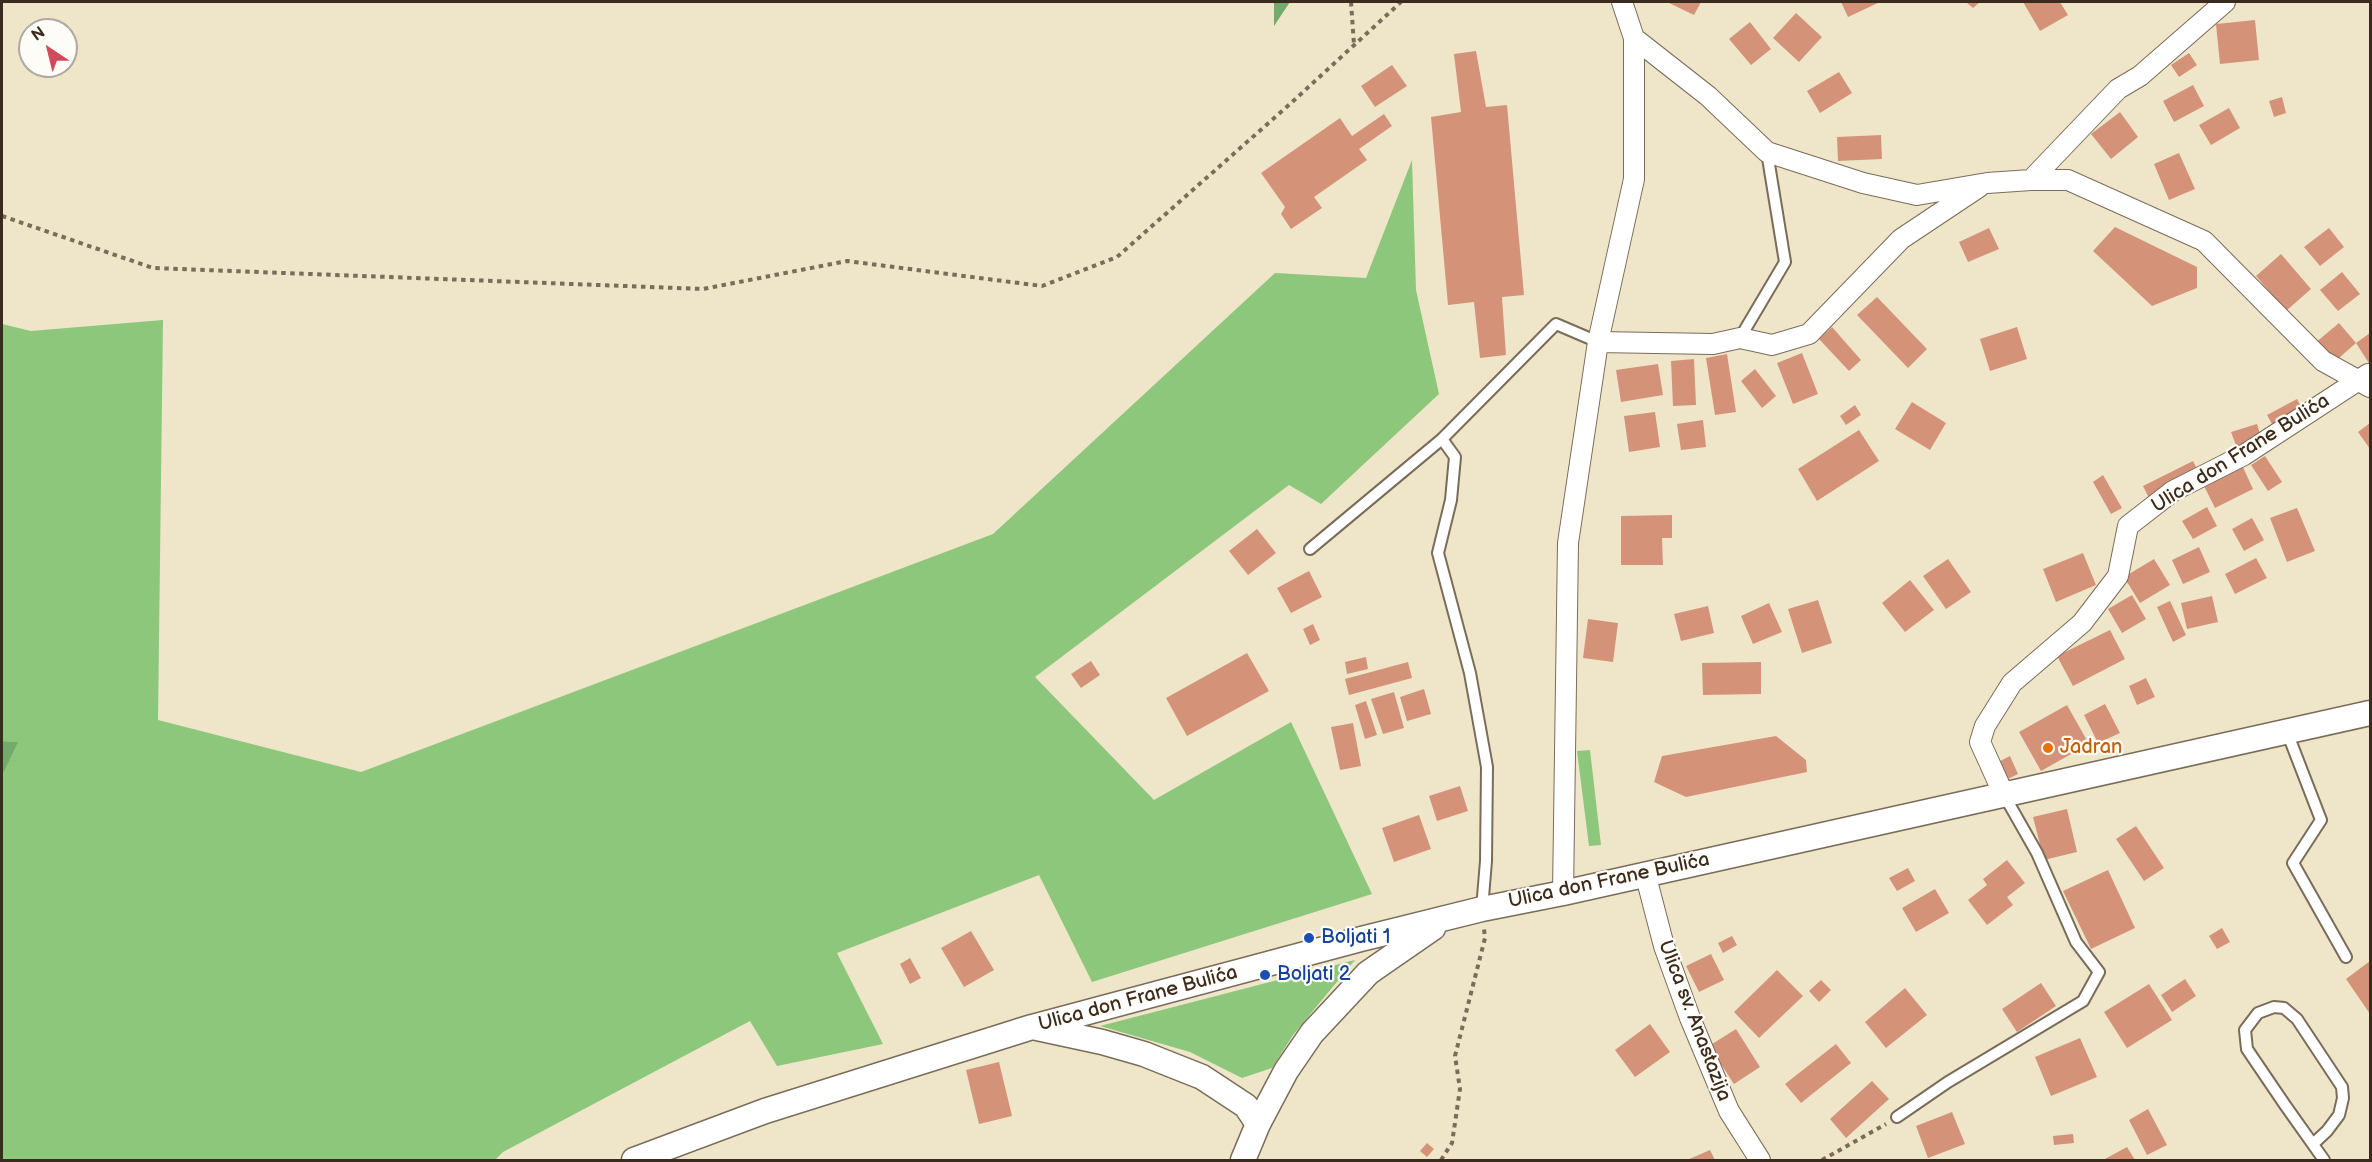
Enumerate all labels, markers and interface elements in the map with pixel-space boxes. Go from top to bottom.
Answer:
north arrow [18,18,78,78]
text: N [28,23,49,46]
street label: Ulica don Frane Bulića [2148,389,2334,519]
place label: Jadran [2060,736,2122,760]
marker: Jadran [2041,741,2055,755]
street label: Ulica don Frane Bulića [1506,848,1712,914]
place label: Boljati 1 [1321,926,1391,950]
marker: Boljati 1 [1302,931,1316,945]
street label: Ulica sv. Anastazija [1652,937,1736,1105]
street label: Ulica don Frane Bulića [1036,961,1240,1037]
place label: Boljati 2 [1277,963,1351,987]
marker: Boljati 2 [1258,968,1272,982]

